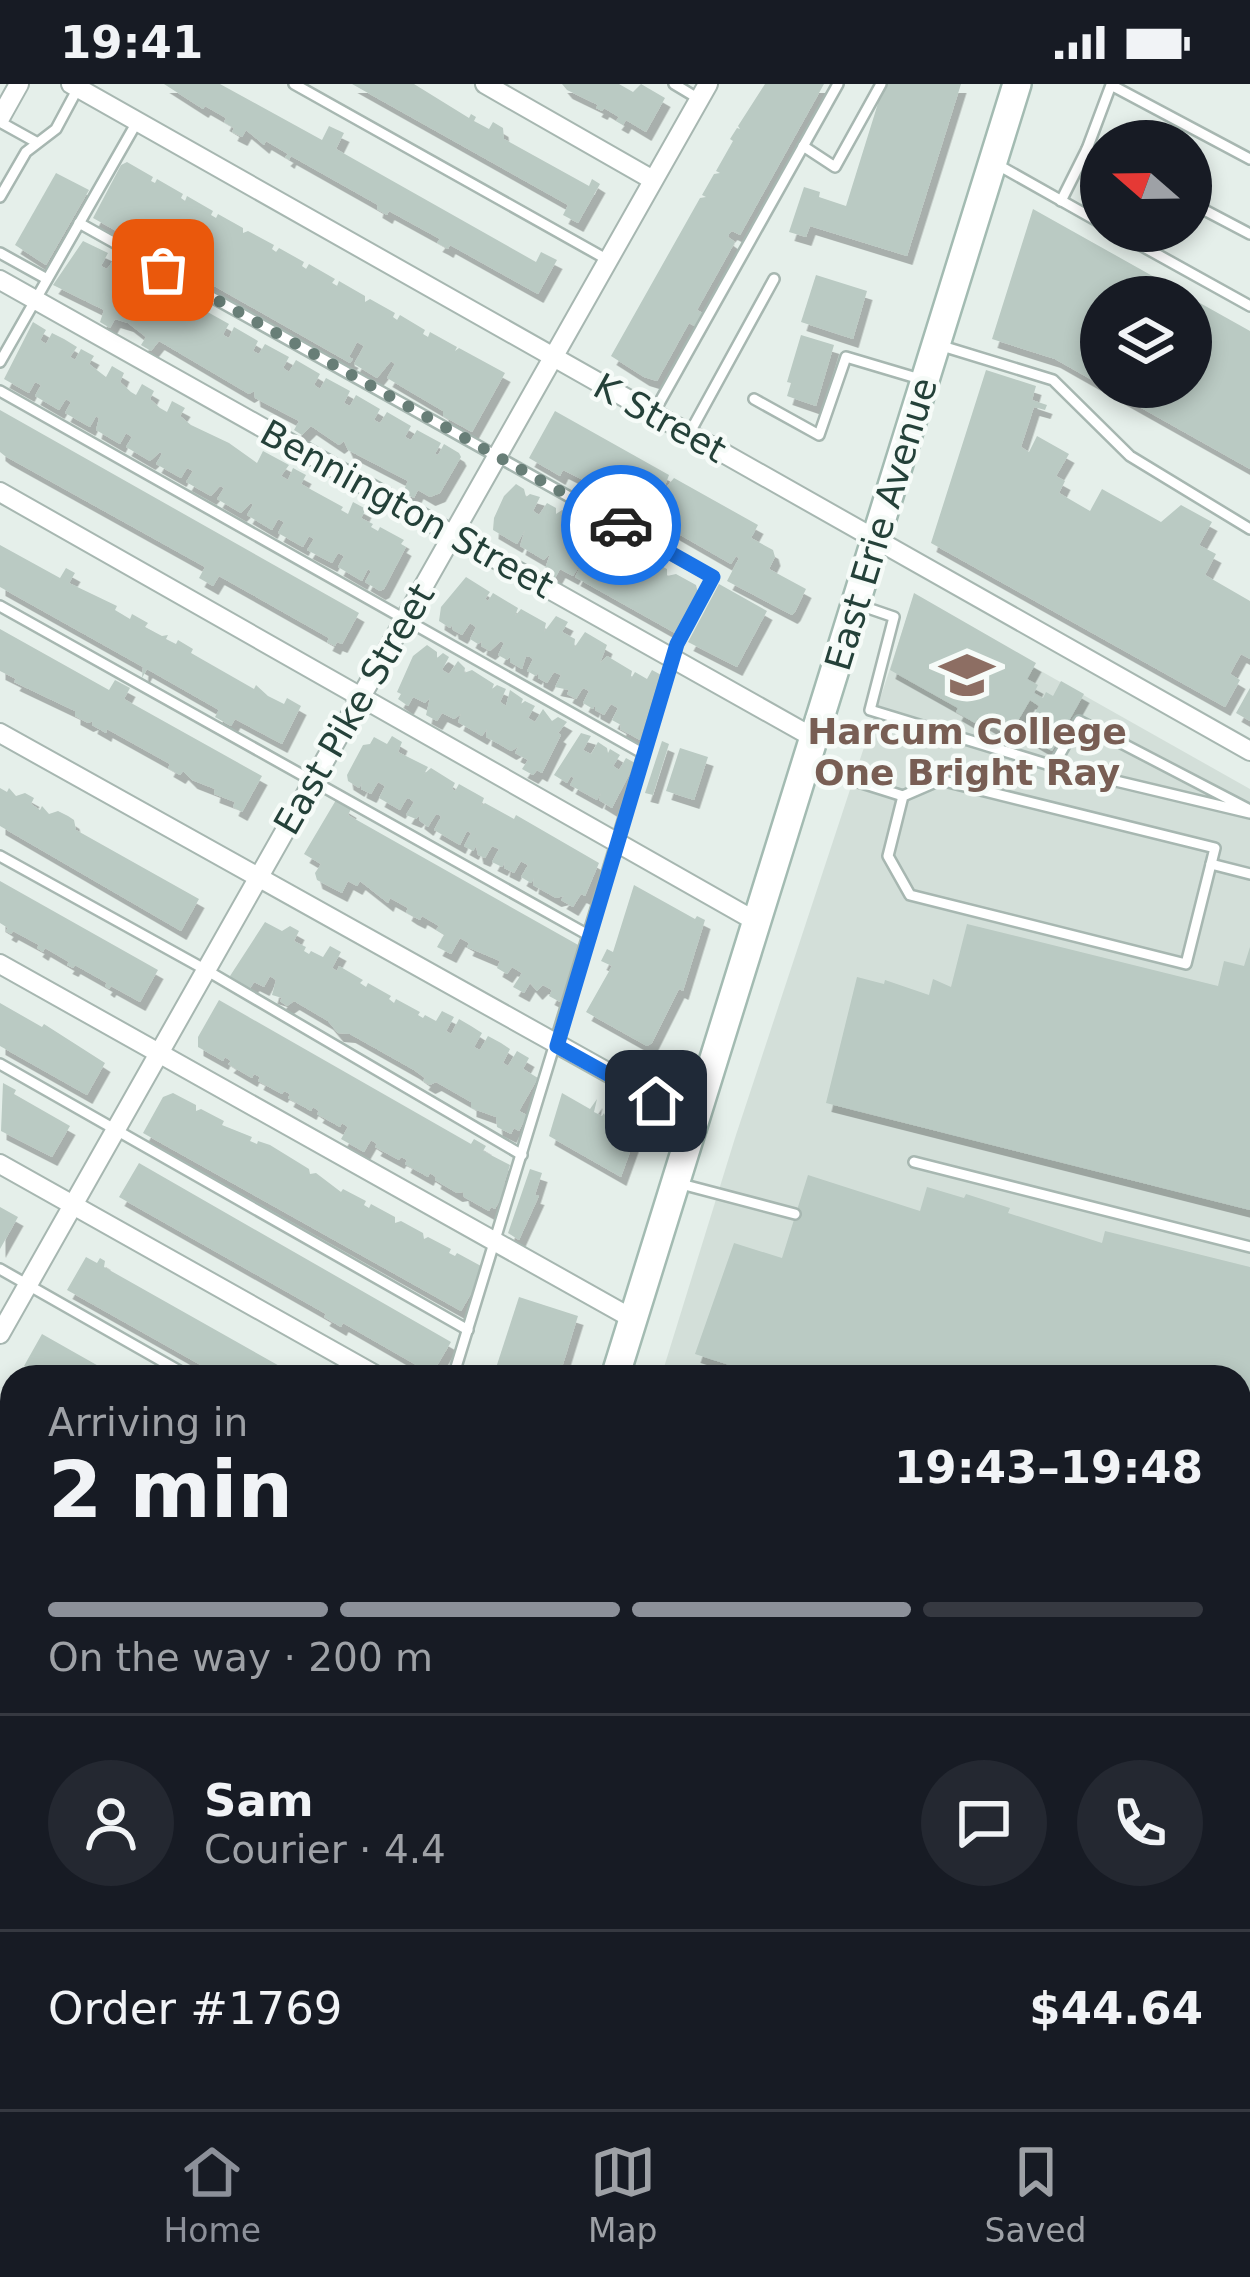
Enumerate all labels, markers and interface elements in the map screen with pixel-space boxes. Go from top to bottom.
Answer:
text: 19:41 [60,16,203,69]
north arrow [1080,120,1212,252]
map controls [1080,120,1212,408]
pin [112,219,214,321]
icon: bag [130,237,196,303]
button: layers [1080,276,1212,408]
street label: K Street [587,365,733,471]
street label: East Erie Avenue [817,373,945,675]
street label: Bennington Street [254,412,560,606]
courier [561,465,681,585]
icon: car [588,492,654,558]
street label: East Pike Street [266,576,442,842]
school or university icon: Harcum College One Bright Ray [938,646,996,704]
place label: Harcum College One Bright Ray [807,711,1127,793]
pin [605,1050,707,1152]
icon: home [623,1068,689,1134]
text: Arriving in [48,1400,248,1445]
text: 19:43–19:48 [894,1441,1203,1494]
text: 2 min [48,1445,293,1535]
text: On the way · 200 m [48,1635,433,1680]
button: person [48,1760,174,1886]
button: chat [921,1760,1047,1886]
button: phone [1077,1760,1203,1886]
text: Sam [204,1774,314,1827]
text: Courier · 4.4 [204,1827,446,1872]
text: Order #1769 [48,1982,342,2035]
text: $44.64 [1029,1982,1203,2035]
tab: Home [163,2139,261,2250]
tab: Map [588,2139,658,2250]
tab: Saved [985,2139,1086,2250]

